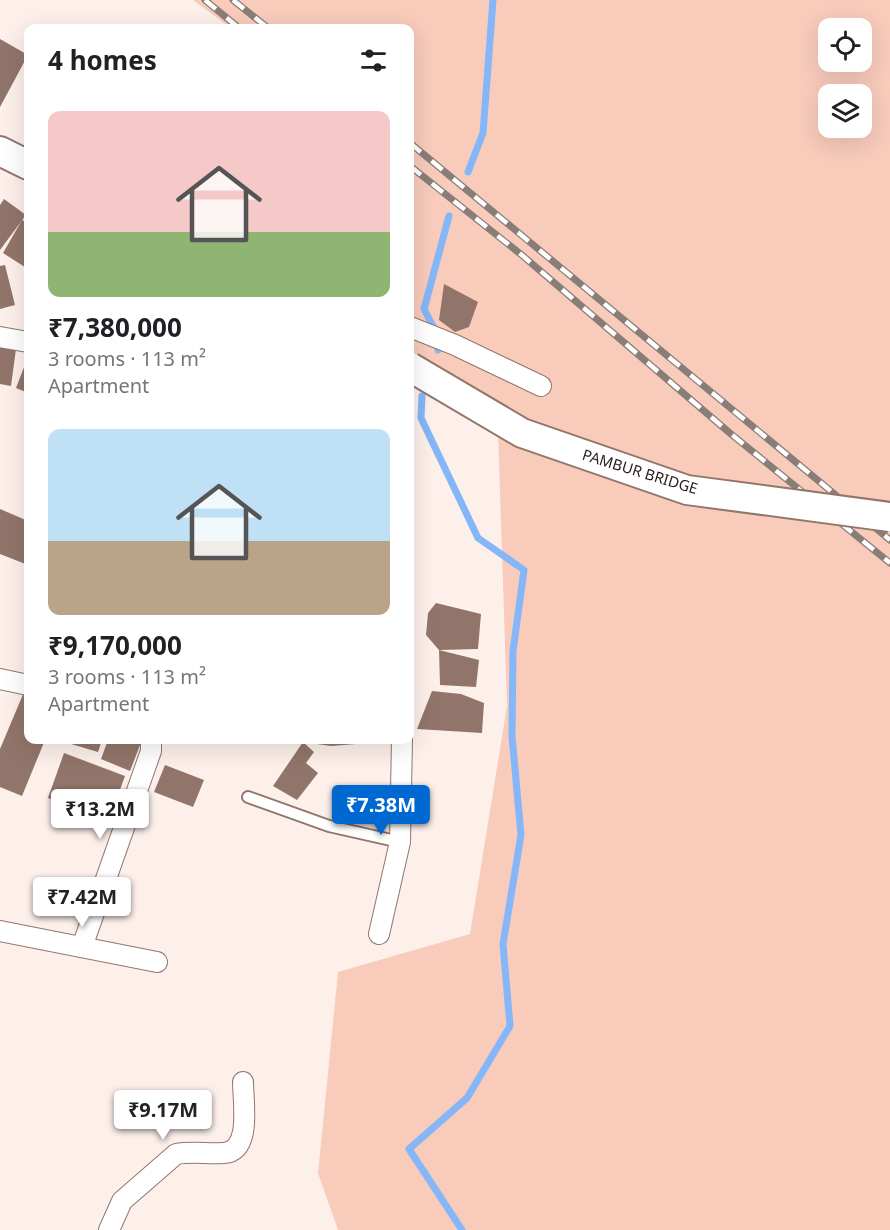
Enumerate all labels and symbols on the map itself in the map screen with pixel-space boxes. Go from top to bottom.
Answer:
street label: PAMBUR BRIDGE [580,444,701,498]
pin: ₹7.38M [332,785,430,836]
pin: ₹13.2M [51,789,149,840]
pin: ₹7.42M [33,877,131,928]
pin: ₹9.17M [114,1090,212,1141]

